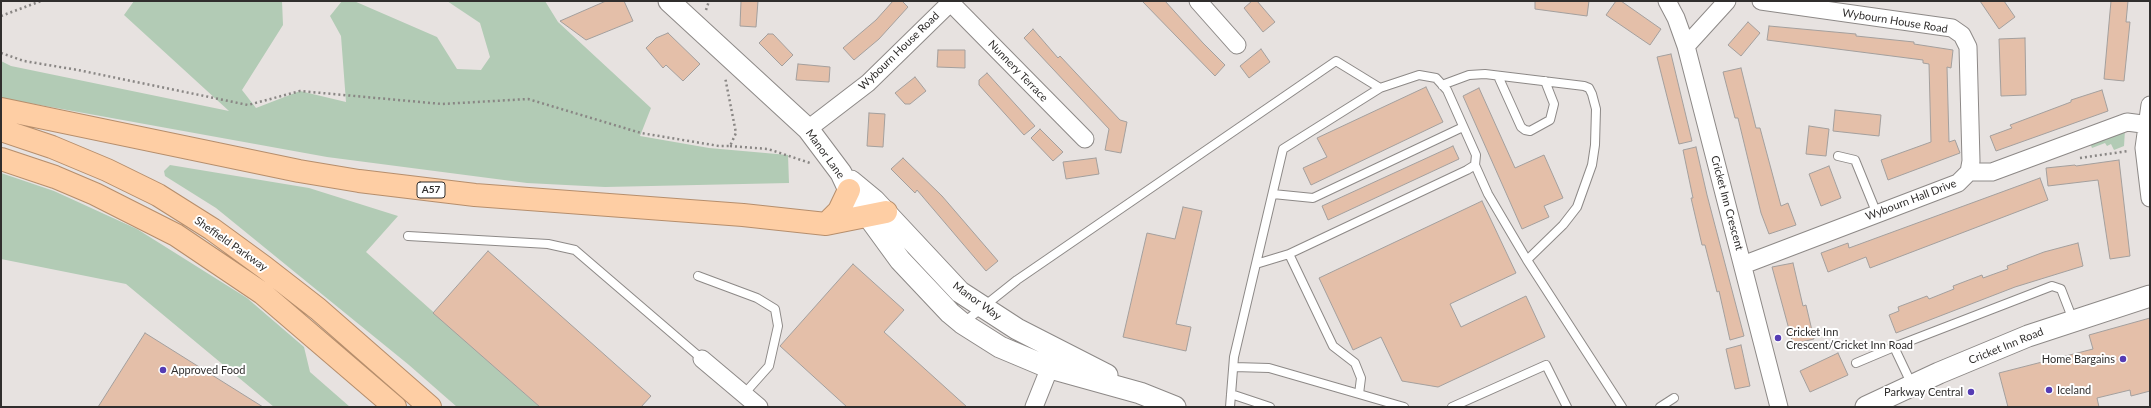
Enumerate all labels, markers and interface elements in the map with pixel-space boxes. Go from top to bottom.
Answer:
street label: Wybourn House Road [1841,6,1949,36]
street label: Wybourn House Road [856,9,942,93]
street label: Nunnery Terrace [985,38,1051,104]
street label: Manor Lane [803,127,847,181]
street label: Cricket Inn Crescent [1708,154,1746,252]
street label: Wybourn Hall Drive [1864,177,1958,223]
road number: A57 [417,182,445,198]
street label: Sheffield Parkway [192,214,270,274]
street label: Manor Way [950,279,1004,323]
place label: Cricket Inn Crescent/Cricket Inn Road [1786,325,1913,351]
street label: Cricket Inn Road [1967,325,2045,367]
marker: Cricket Inn Crescent/Cricket Inn Road [1773,333,1783,343]
place label: Home Bargains [2042,352,2115,366]
marker: Home Bargains [2118,354,2128,364]
place label: Approved Food [171,363,245,377]
marker: Approved Food [158,365,168,375]
place label: Iceland [2057,383,2091,397]
place label: Parkway Central [1884,385,1963,399]
marker: Iceland [2044,385,2054,395]
marker: Parkway Central [1966,387,1976,397]

